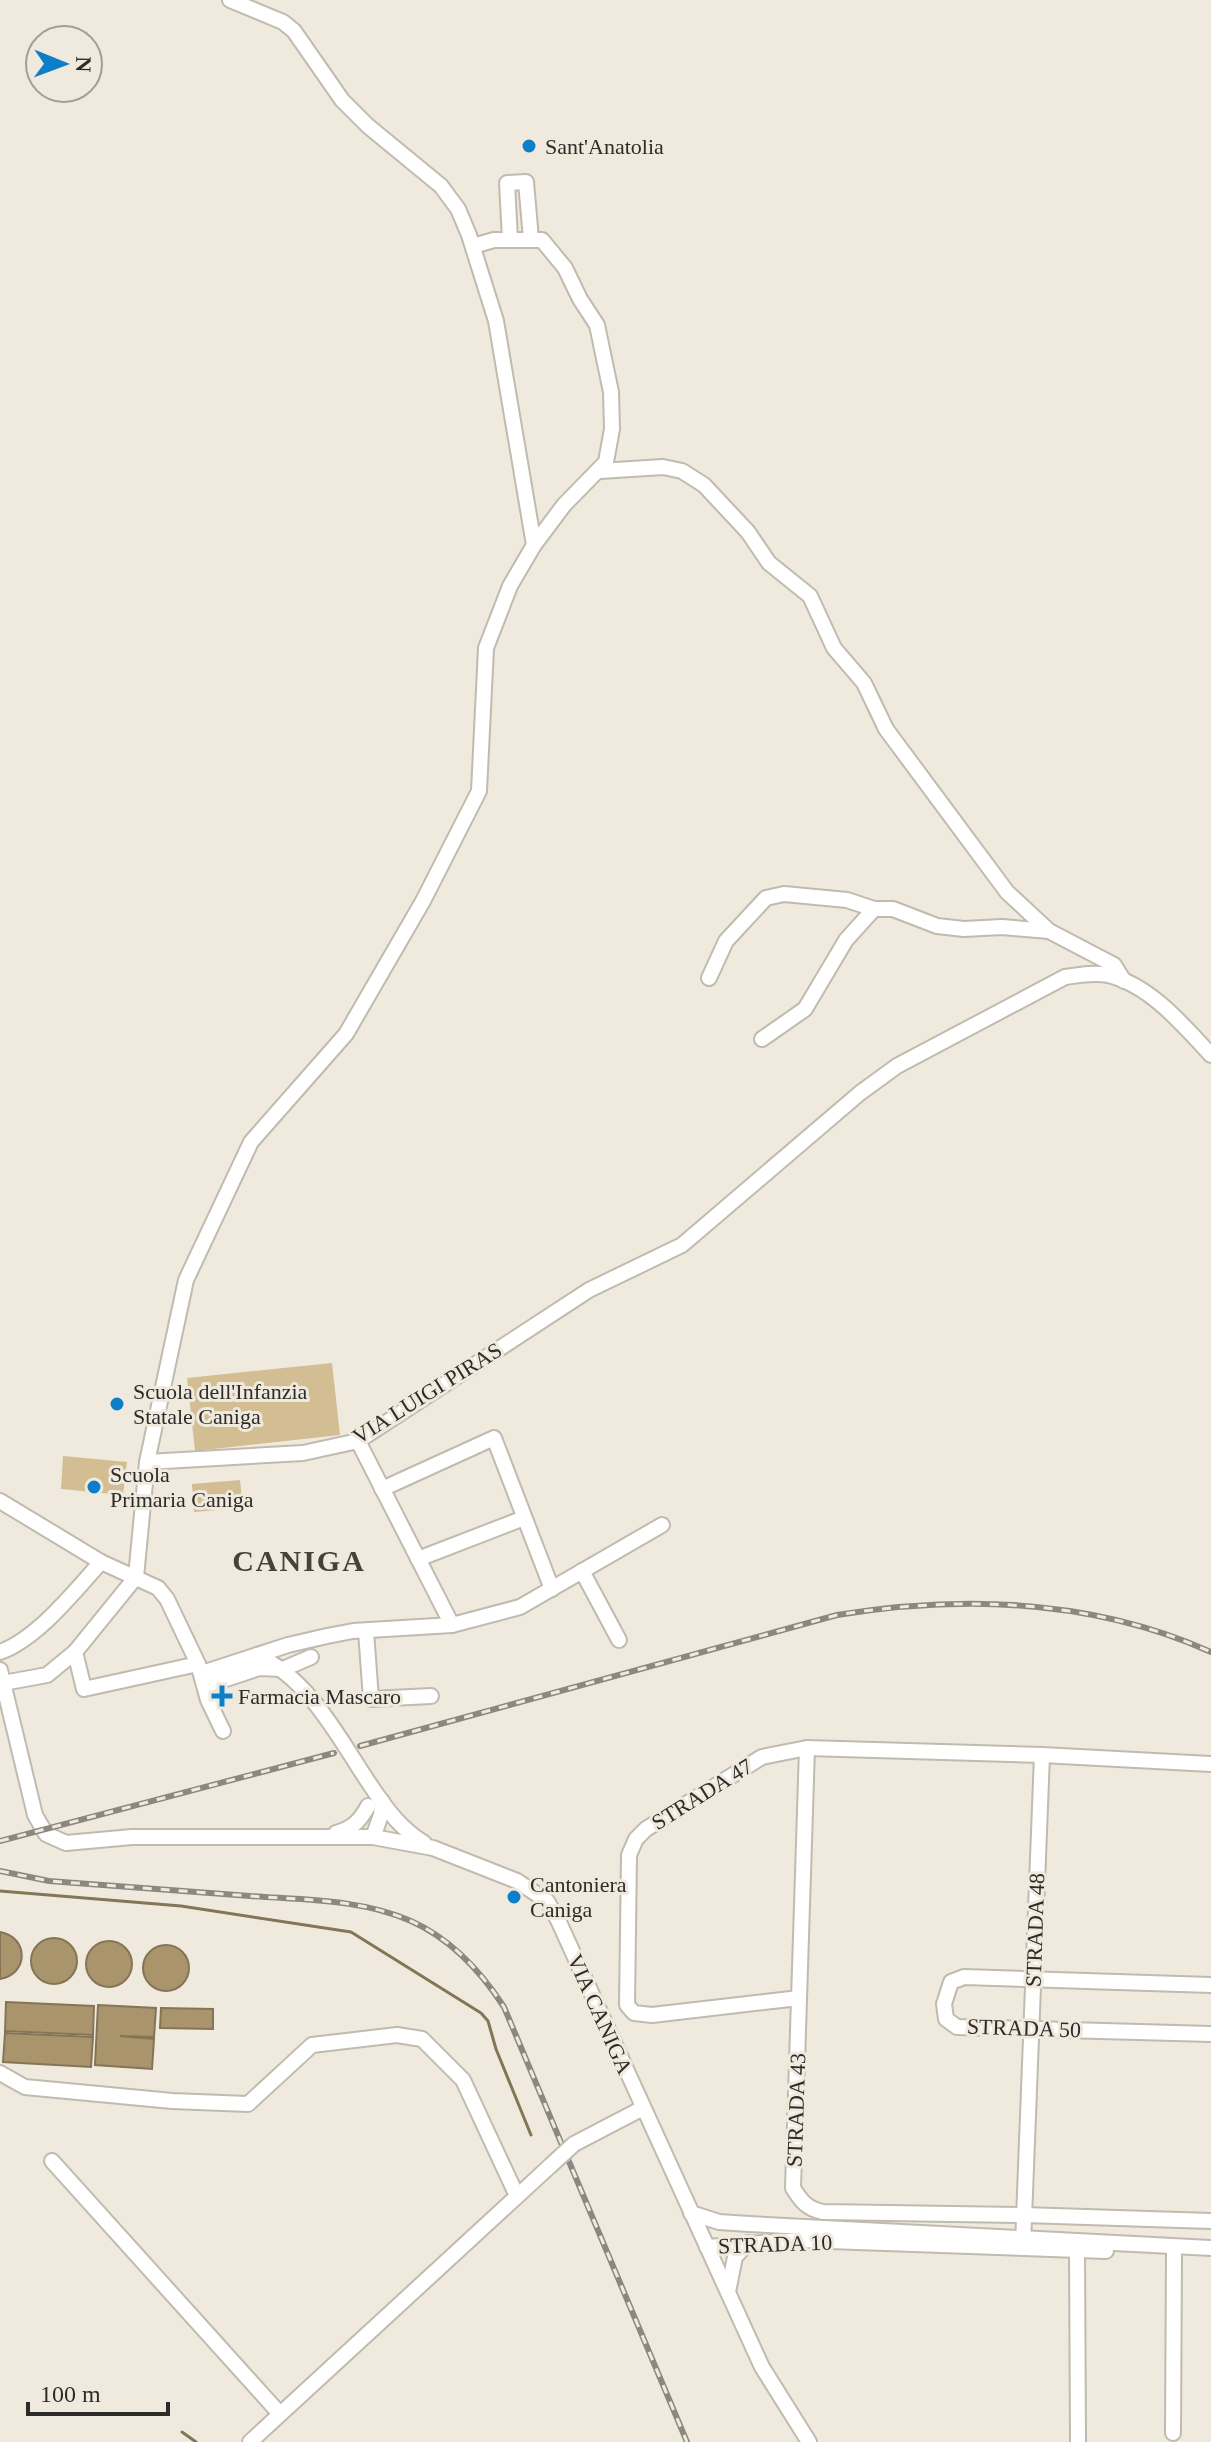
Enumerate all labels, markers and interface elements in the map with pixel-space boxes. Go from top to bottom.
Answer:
north arrow [24,24,104,104]
text: N [71,56,96,73]
place label: Sant'Anatolia [545,134,664,159]
marker: Sant'Anatolia [520,137,538,155]
street label: VIA LUIGI PIRAS [348,1337,506,1449]
place label: Scuola dell'Infanzia Statale Caniga [133,1379,308,1429]
marker: Scuola dell'Infanzia Statale Caniga [108,1395,126,1413]
place label: Scuola Primaria Caniga [110,1462,254,1512]
marker: Scuola Primaria Caniga [85,1478,103,1496]
district label: CANIGA [232,1544,366,1577]
place label: Farmacia Mascaro [238,1684,401,1709]
marker: Farmacia Mascaro [213,1687,231,1705]
street label: STRADA 47 [647,1753,757,1835]
place label: Cantoniera Caniga [530,1872,627,1922]
street label: STRADA 48 [1021,1872,1049,1988]
marker: Cantoniera Caniga [505,1888,523,1906]
street label: VIA CANIGA [562,1950,638,2078]
street label: STRADA 50 [966,2014,1082,2042]
street label: STRADA 43 [782,2052,810,2168]
street label: STRADA 10 [717,2230,833,2258]
scale bar [28,2366,168,2416]
text: 100 m [40,2381,101,2407]

